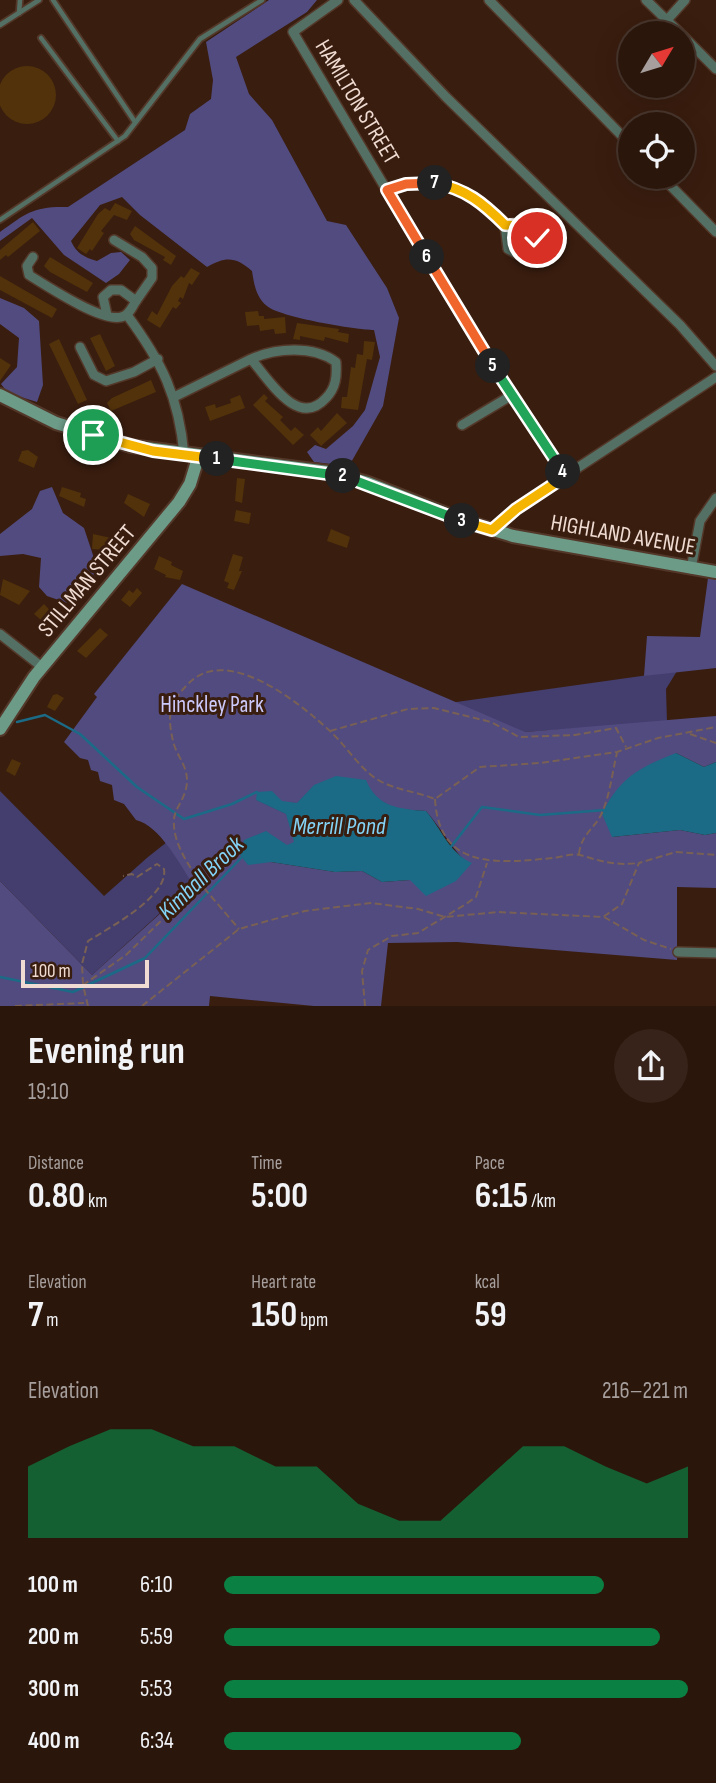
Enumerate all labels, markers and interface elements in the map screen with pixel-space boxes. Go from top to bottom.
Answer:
north arrow [618,21,695,98]
map controls [618,21,695,189]
street label: HAMILTON STREET [309,35,405,169]
button: locate [618,112,695,189]
pin: 7 [418,166,452,200]
text: 7 [430,171,439,194]
pin [507,208,567,268]
icon: check [518,219,556,257]
pin: 6 [410,240,444,274]
text: 6 [422,245,431,268]
pin: 5 [476,348,510,384]
text: 5 [488,354,497,377]
pin [63,405,123,465]
icon: arrive [74,416,112,454]
pin: 1 [200,442,234,476]
text: 1 [213,447,220,470]
pin: 4 [546,454,580,490]
pin: 2 [326,458,360,494]
text: 4 [558,460,567,483]
text: 2 [338,464,347,487]
pin: 3 [444,504,480,538]
street label: HIGHLAND AVENUE [548,508,698,562]
text: 3 [457,509,466,532]
street label: STILLMAN STREET [32,519,142,643]
park label: Hinckley Park [160,691,264,719]
water label: Merrill Pond [292,812,387,841]
water label: Kimball Brook [152,830,250,926]
scale bar [21,957,149,989]
text: 100 m [32,960,71,983]
text: Evening run [28,1029,185,1074]
button: share [614,1029,688,1103]
text: 19:10 [28,1078,69,1106]
text: Distance [28,1152,84,1175]
text: Time [251,1152,282,1175]
text: Pace [475,1152,505,1175]
text: 0.80 [28,1175,85,1218]
text: 5:00 [251,1175,308,1218]
text: 6:15 [475,1175,528,1218]
text: km [85,1190,107,1213]
text: /km [528,1190,556,1213]
text: Elevation [28,1271,87,1294]
text: Heart rate [251,1271,316,1294]
text: kcal [475,1271,500,1294]
text: 7 [28,1294,43,1337]
text: 150 [251,1294,297,1337]
text: 59 [475,1294,507,1337]
text: m [43,1309,59,1332]
text: bpm [297,1309,328,1332]
text: Elevation [28,1377,99,1405]
text: 216–221 m [602,1377,688,1405]
text: 100 m [28,1571,78,1599]
text: 6:10 [140,1571,173,1599]
text: 200 m [28,1623,79,1651]
text: 5:59 [140,1623,173,1651]
text: 300 m [28,1675,79,1703]
text: 5:53 [140,1675,172,1703]
text: 400 m [28,1727,79,1755]
text: 6:34 [140,1727,174,1755]

